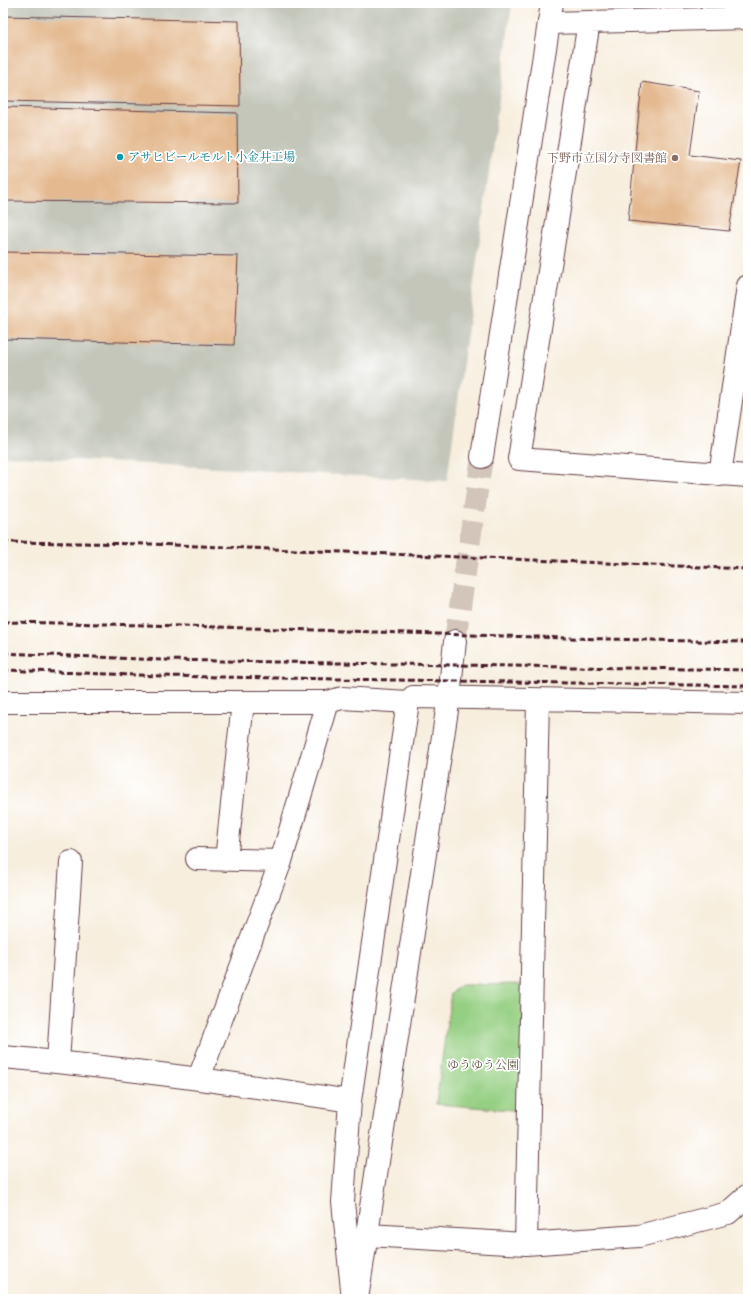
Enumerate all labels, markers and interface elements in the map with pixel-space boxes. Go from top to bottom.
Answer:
place label: アサヒビールモルト小金井工場 [128,150,295,164]
place label: 下野市立国分寺図書館 [547,151,667,165]
marker: アサヒビールモルト小金井工場 [115,152,125,162]
marker: 下野市立国分寺図書館 [670,153,680,163]
park label: ゆうゆう公園 [447,1058,519,1072]

